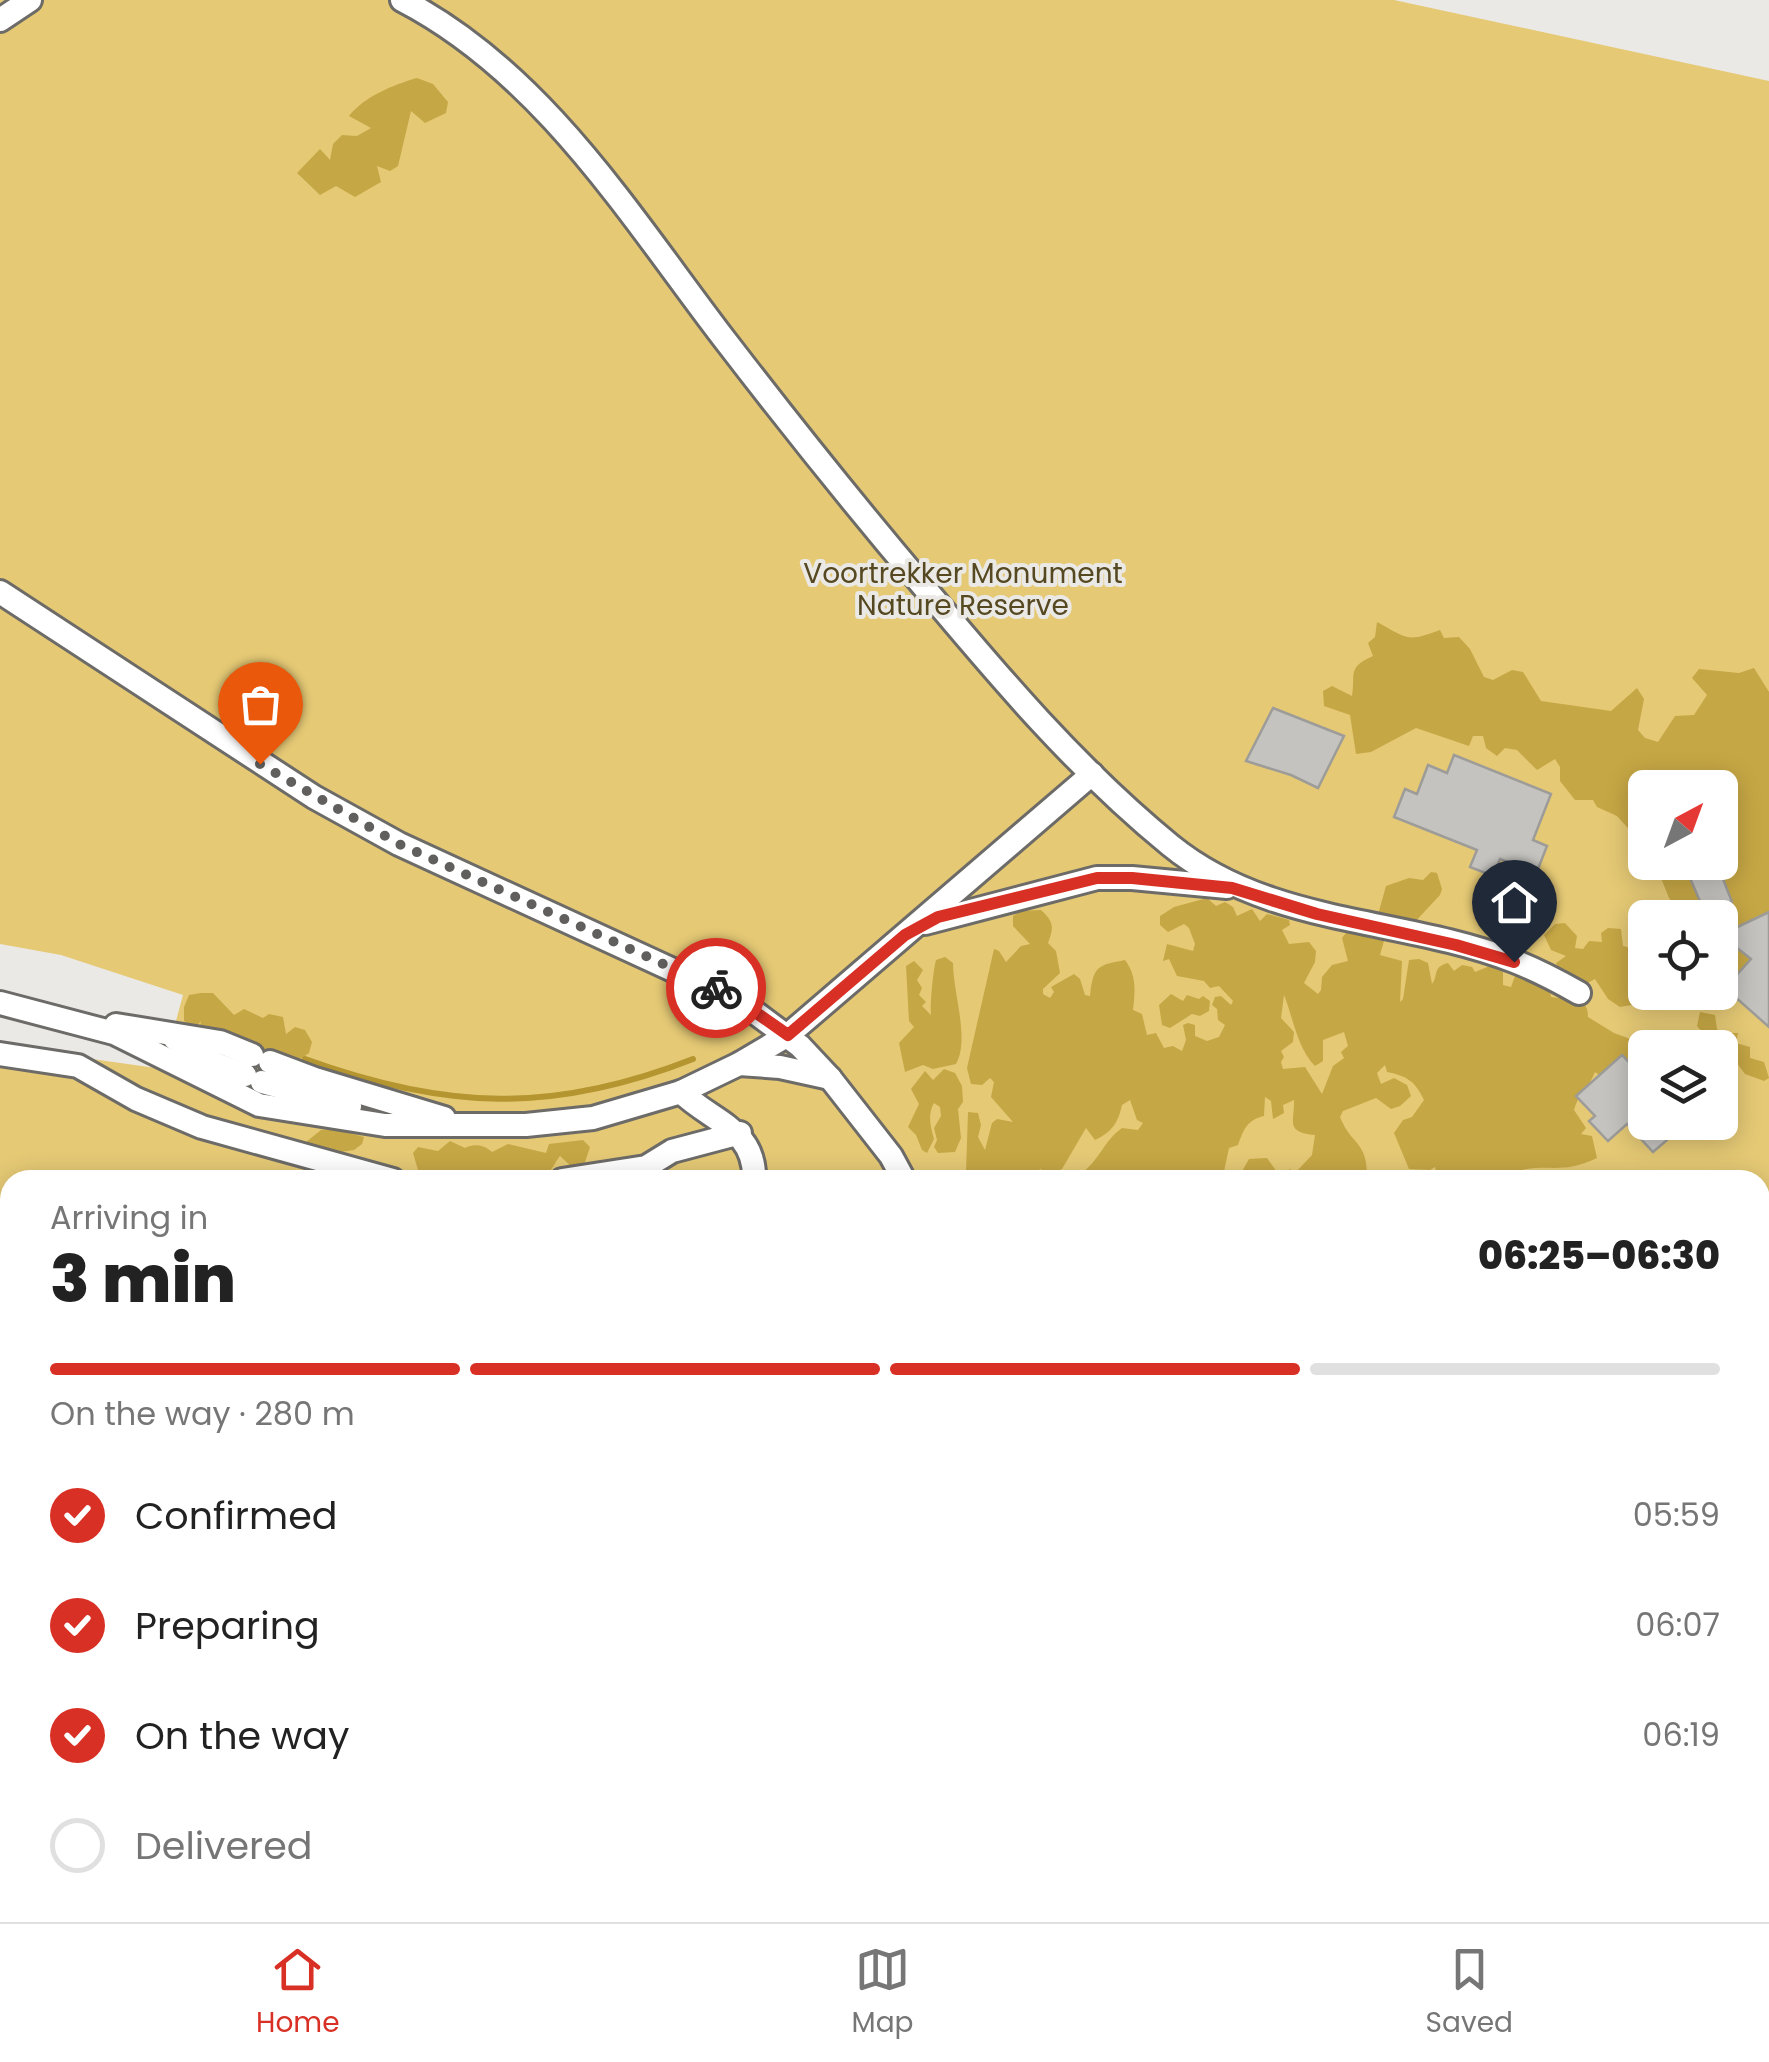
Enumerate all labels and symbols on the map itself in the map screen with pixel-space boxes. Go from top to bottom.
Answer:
park label: Voortrekker Monument Nature Reserve [803,554,1123,625]
pin [218,662,303,765]
north arrow [1628,770,1738,880]
pin [1472,860,1557,963]
courier [666,938,766,1038]

